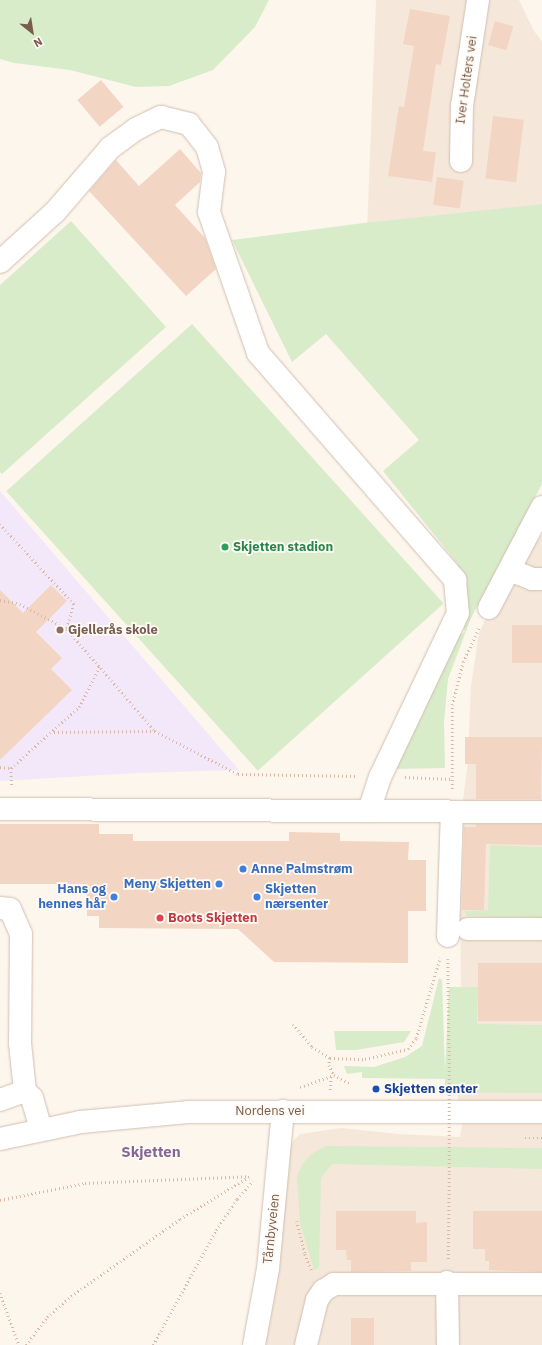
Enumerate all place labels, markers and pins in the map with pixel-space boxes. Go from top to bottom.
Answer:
place label: Skjetten stadion [233,539,333,555]
marker: Skjetten stadion [220,542,230,552]
place label: Gjellerås skole [68,622,158,638]
marker: Gjellerås skole [55,625,65,635]
place label: Anne Palmstrøm [251,861,353,877]
marker: Anne Palmstrøm [238,864,248,874]
place label: Meny Skjetten [124,876,211,892]
marker: Meny Skjetten [214,879,224,889]
place label: Hans og hennes hår [38,882,106,913]
place label: Skjetten nærsenter [265,882,328,913]
marker: Hans og hennes hår [109,892,119,902]
marker: Skjetten nærsenter [252,892,262,902]
place label: Boots Skjetten [168,910,257,926]
marker: Boots Skjetten [155,913,165,923]
place label: Skjetten senter [384,1081,478,1097]
marker: Skjetten senter [371,1084,381,1094]

